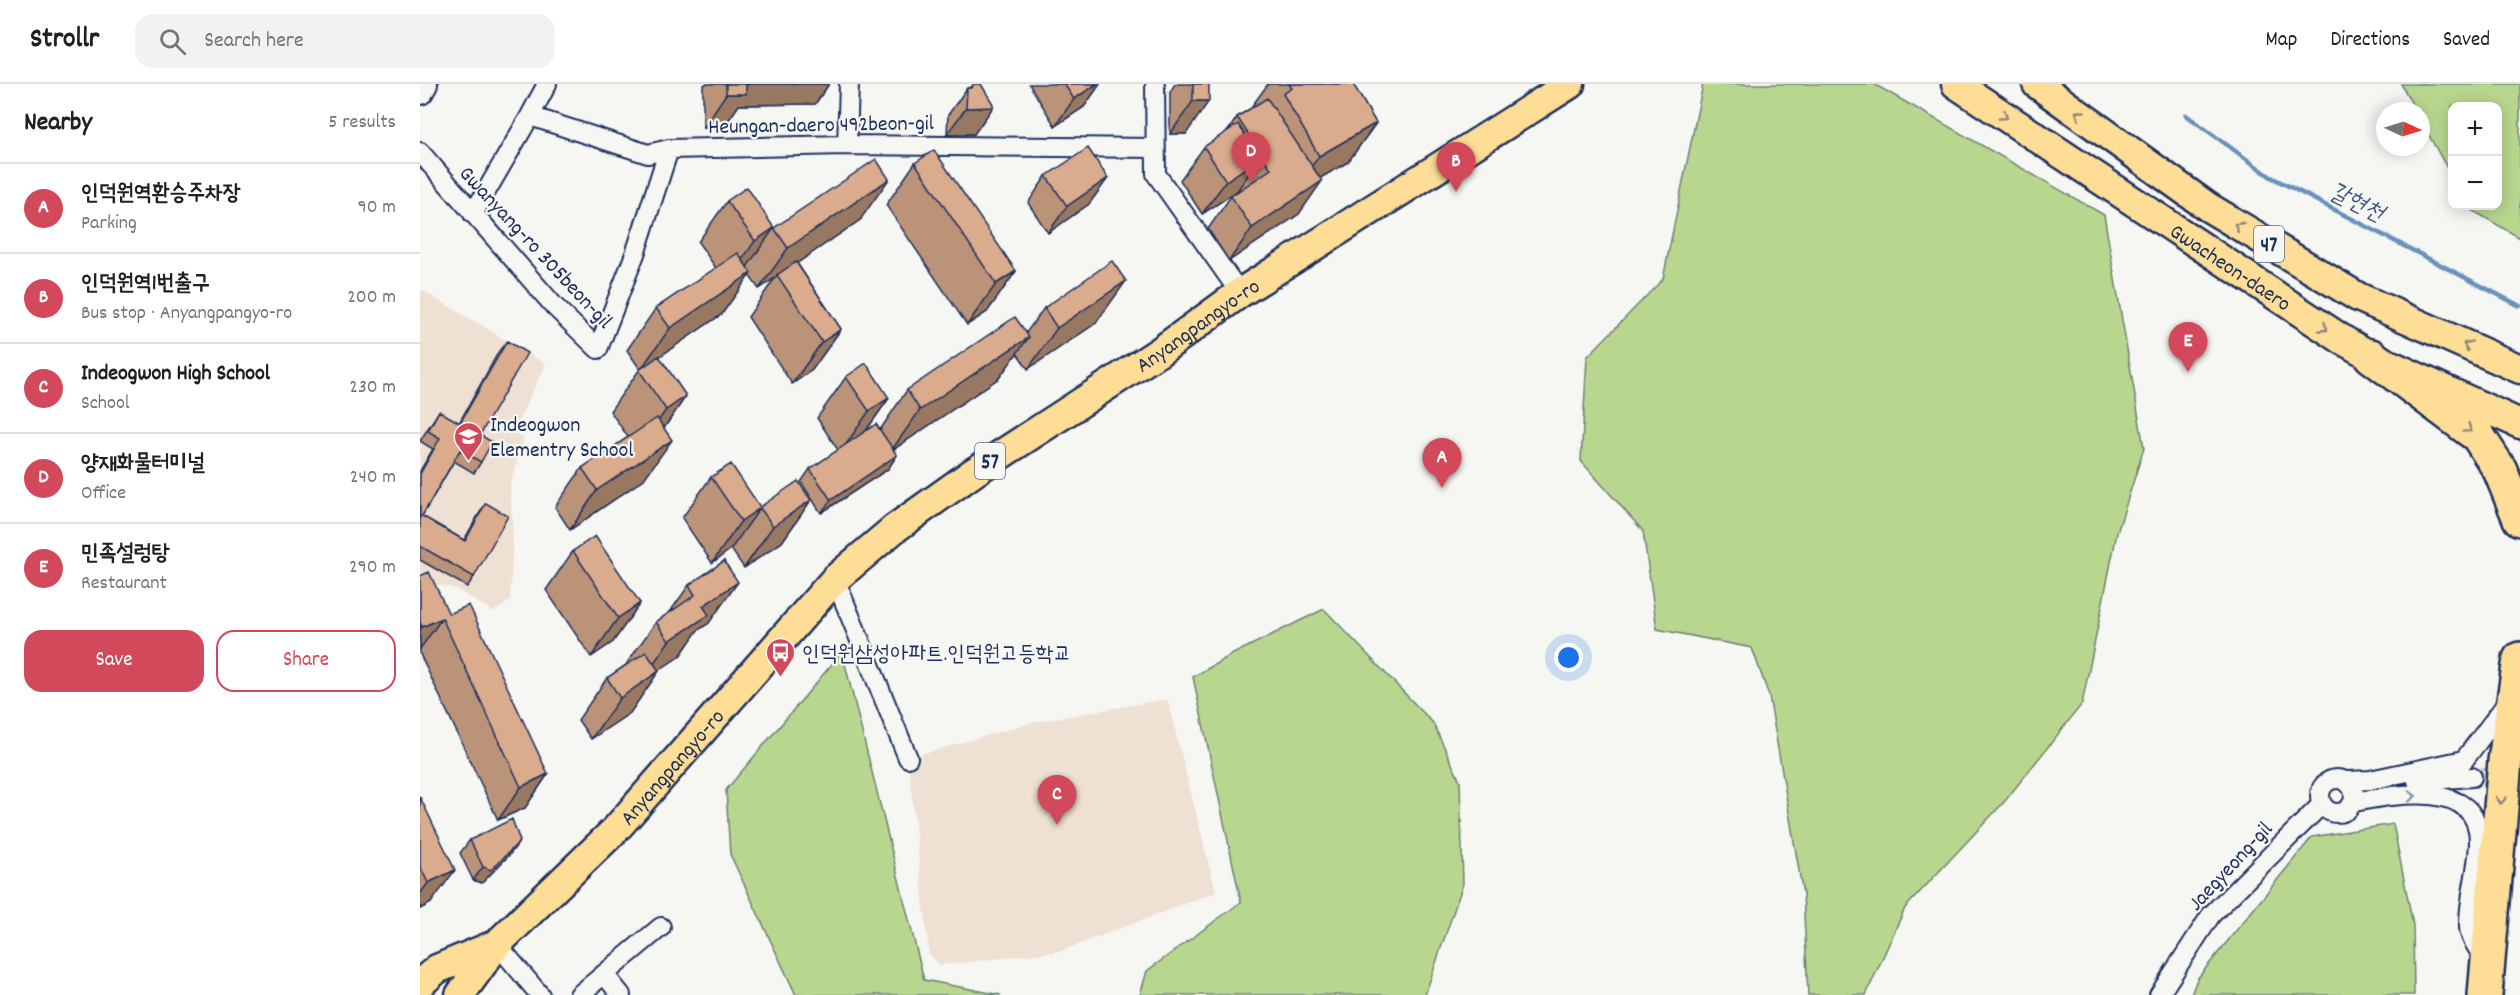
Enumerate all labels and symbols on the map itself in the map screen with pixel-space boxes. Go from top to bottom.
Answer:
north arrow [2376,102,2430,156]
street label: Heungan-daero 492beon-gil [708,109,934,144]
one-way arrow [1998,109,2009,120]
one-way arrow [2074,110,2085,121]
pin: D [1232,132,1270,182]
pin: B [1436,142,1476,192]
street label: Gwanyang-ro 305beon-gil [451,160,618,337]
water label: 갈현천 [2322,175,2392,233]
street label: Gwacheon-daero [2162,217,2296,321]
one-way arrow [2234,221,2244,233]
road number: 47 [2254,226,2284,262]
street label: Anyangpangyo-ro [1131,272,1267,382]
one-way arrow [2318,321,2329,332]
pin: E [2168,322,2208,372]
one-way arrow [2462,340,2473,352]
place label: Indeogwon Elementry School [490,411,634,467]
school or university icon: Indeogwon Elementry School [453,420,485,462]
one-way arrow [2461,422,2472,433]
pin: A [1422,438,1462,488]
road number: 57 [975,443,1005,479]
bus stop icon: 인덕원삼성아파트.인덕원고등학교 [765,636,797,678]
place label: 인덕원삼성아파트.인덕원고등학교 [802,640,1071,671]
your location [1554,643,1583,672]
street label: Anyangpangyo-ro [614,703,733,834]
pin: C [1038,776,1076,825]
one-way arrow [2407,789,2416,802]
one-way arrow [2495,796,2508,805]
street label: Jaegyeong-gil [2182,816,2281,919]

